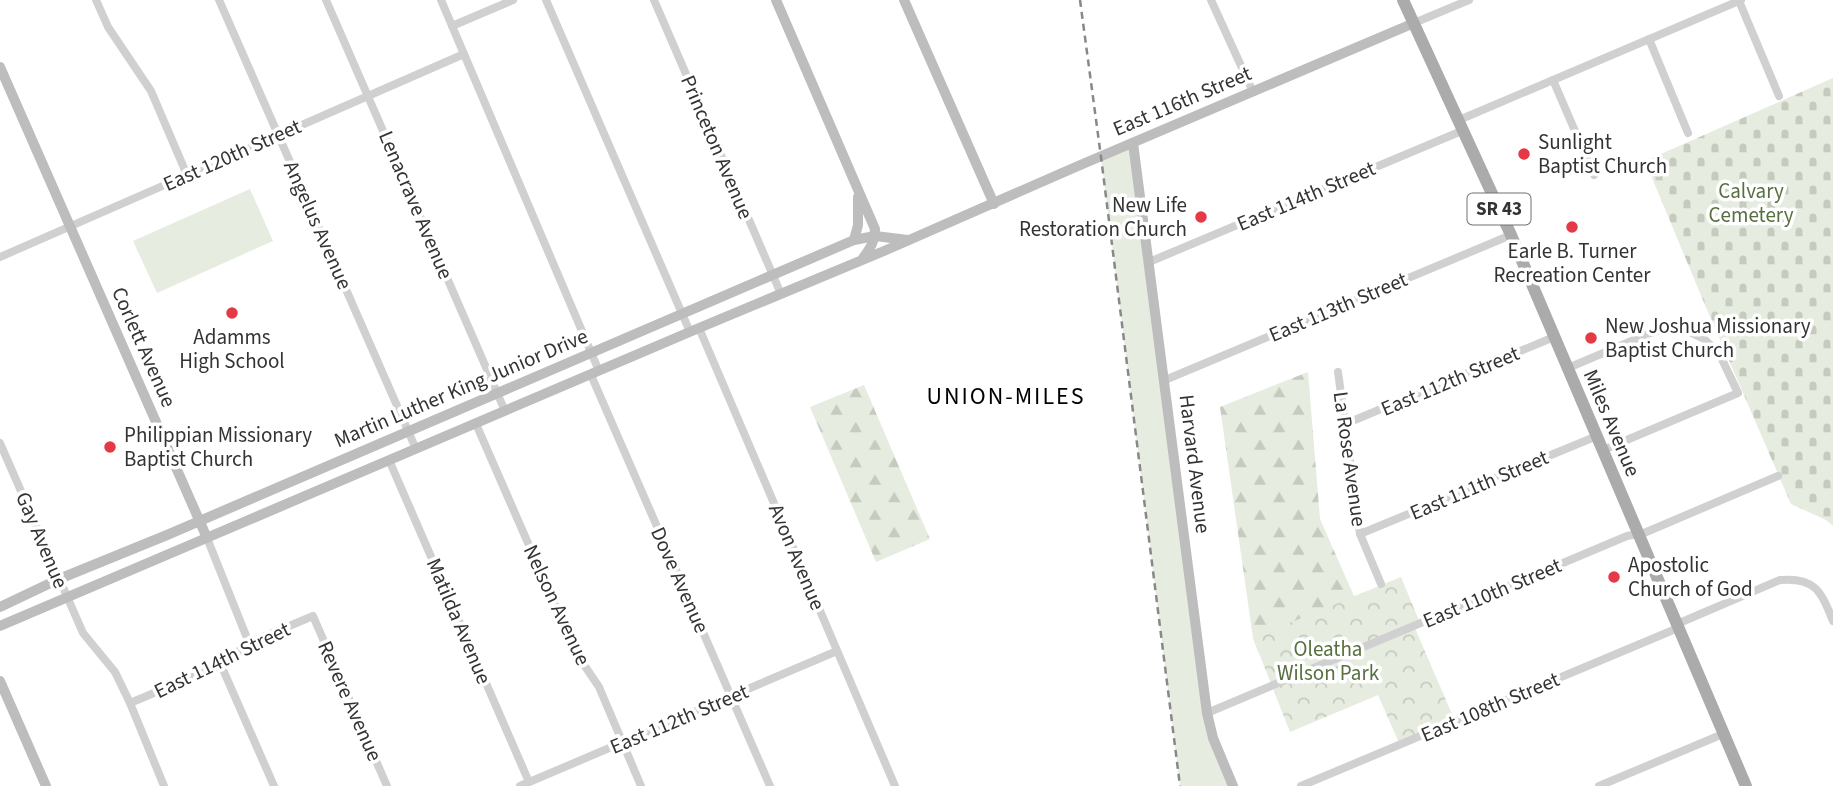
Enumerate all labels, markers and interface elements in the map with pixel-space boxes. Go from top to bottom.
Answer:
street label: East 116th Street [1108,58,1256,144]
street label: Princeton Avenue [673,70,761,224]
street label: East 120th Street [158,111,306,199]
street label: Lenacrave Avenue [371,126,461,284]
place label: Sunlight Baptist Church [1538,127,1667,181]
marker: Sunlight Baptist Church [1516,146,1532,162]
street label: East 114th Street [1232,153,1380,239]
street label: Angelus Avenue [276,156,360,294]
park label: Calvary Cemetery [1709,176,1794,230]
place label: New Life Restoration Church [1019,190,1187,244]
road number: SR 43 [1468,194,1530,224]
marker: New Life Restoration Church [1193,209,1209,225]
marker: Earle B. Turner Recreation Center [1564,219,1580,235]
place label: Earle B. Turner Recreation Center [1494,236,1651,290]
street label: East 113th Street [1264,264,1412,350]
street label: Corlett Avenue [104,282,184,412]
marker: Adamms High School [224,305,240,321]
place label: New Joshua Missionary Baptist Church [1605,311,1811,365]
street label: Martin Luther King Junior Drive [329,321,593,455]
place label: Adamms High School [179,322,285,376]
marker: New Joshua Missionary Baptist Church [1583,330,1599,346]
street label: East 112th Street [1376,338,1524,424]
street label: Miles Avenue [1576,365,1648,481]
district label: UNION-MILES [926,379,1086,414]
street label: La Rose Avenue [1326,389,1374,529]
street label: Harvard Avenue [1172,393,1218,535]
place label: Philippian Missionary Baptist Church [124,420,312,474]
marker: Philippian Missionary Baptist Church [102,439,118,455]
street label: East 111th Street [1405,442,1553,528]
street label: Gay Avenue [8,487,76,593]
street label: Avon Avenue [761,499,833,615]
street label: Dove Avenue [643,522,717,638]
street label: Nelson Avenue [516,540,598,670]
street label: East 110th Street [1418,550,1566,636]
place label: Apostolic Church of God [1628,550,1753,604]
street label: Matilda Avenue [419,553,499,689]
marker: Apostolic Church of God [1606,569,1622,585]
street label: East 114th Street [149,614,295,706]
park label: Oleatha Wilson Park [1277,634,1380,688]
street label: Revere Avenue [310,636,390,766]
street label: East 108th Street [1416,664,1564,750]
street label: East 112th Street [605,676,753,762]

